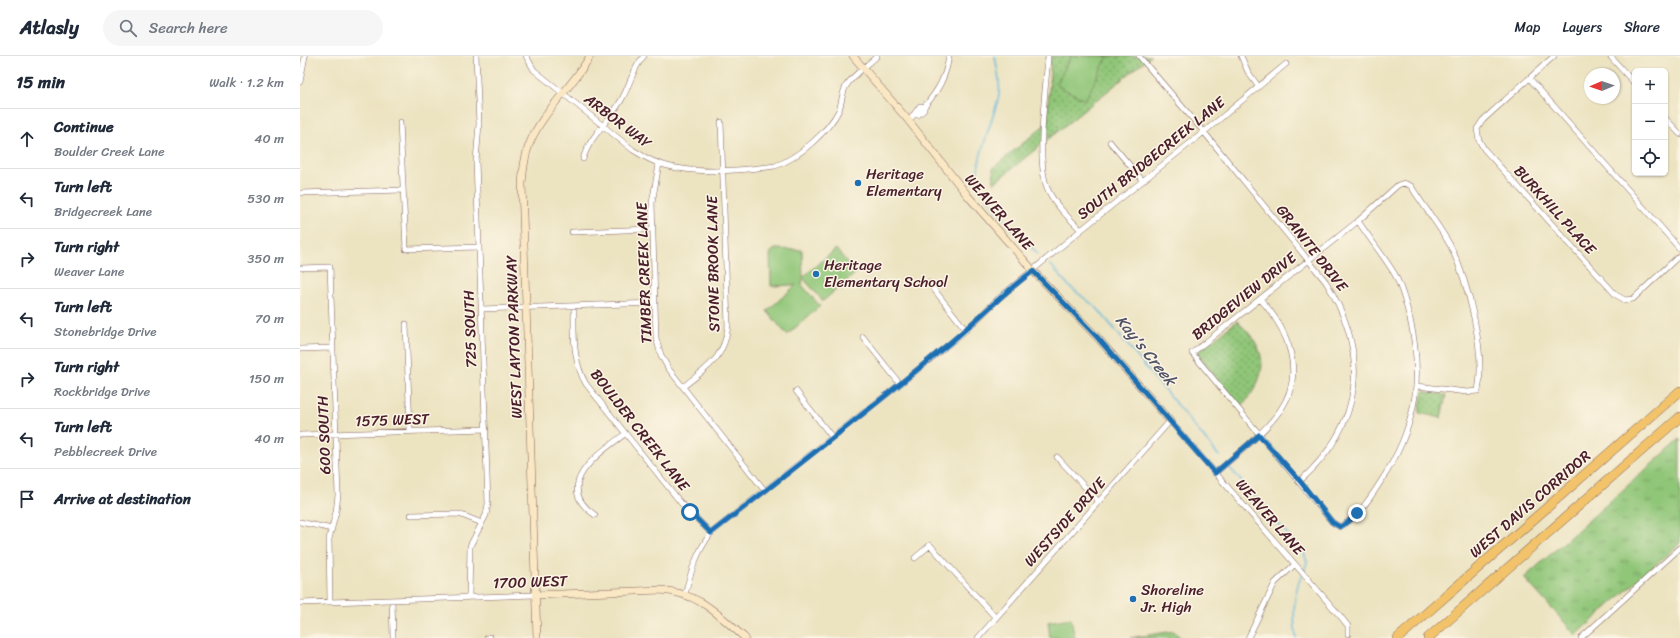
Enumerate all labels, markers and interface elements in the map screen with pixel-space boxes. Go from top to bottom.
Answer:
search box [103,10,383,46]
text: Atlasly [20,11,79,44]
text: Search here [149,15,228,41]
text: Map [1515,15,1540,40]
text: Layers [1562,15,1602,40]
text: Share [1624,15,1660,40]
icon: search [117,17,139,39]
text: 15 min [16,67,65,97]
north arrow [1584,68,1620,104]
map controls [1632,68,1668,176]
button: + [1632,68,1668,104]
text: Walk · 1.2 km [209,71,284,94]
street label: ARBOR WAY [578,86,658,156]
street label: SOUTH BRIDGECREEK LANE [1071,89,1232,226]
button: − [1632,104,1668,140]
text: Continue [54,114,114,140]
text: 40 m [254,127,284,150]
icon: ahead [16,128,38,150]
text: Boulder Creek Lane [54,140,165,163]
button: locate [1632,140,1668,176]
street label: BURKHILL PLACE [1507,159,1604,262]
place label: Heritage Elementary [866,161,942,204]
street label: WEAVER LANE [958,167,1041,258]
text: Turn left [54,174,112,200]
marker: Heritage Elementary [853,178,863,188]
text: 530 m [247,187,284,210]
icon: left [16,188,38,210]
street label: STONE BROOK LANE [699,194,727,332]
street label: GRANITE DRIVE [1269,199,1356,299]
text: Bridgecreek Lane [54,200,152,223]
street label: TIMBER CREEK LANE [628,200,659,344]
text: Turn right [54,234,119,260]
street label: BRIDGEVIEW DRIVE [1186,244,1304,347]
text: 350 m [247,247,284,270]
icon: right [16,248,38,270]
place label: Heritage Elementary School [824,252,949,295]
street label: WEST LAYTON PARKWAY [498,254,530,419]
text: Weaver Lane [54,260,125,283]
marker: Heritage Elementary School [811,269,821,279]
street label: 725 SOUTH [456,289,484,368]
text: Turn left [54,294,112,320]
text: 70 m [255,307,284,330]
icon: left [16,308,38,330]
water label: Kay's Creek [1108,308,1186,394]
text: Stonebridge Drive [54,320,156,343]
text: Turn right [54,354,119,380]
street label: BOULDER CREEK LANE [584,363,697,498]
text: 150 m [249,367,284,390]
icon: right [16,368,38,390]
text: Rockbridge Drive [54,380,150,403]
street label: 600 SOUTH [310,395,338,475]
street label: 1575 WEST [355,406,431,434]
text: Turn left [54,414,112,440]
text: 40 m [254,427,284,450]
icon: left [16,428,38,450]
text: Pebblecreek Drive [54,440,157,463]
street label: WEST DAVIS CORRIDOR [1463,444,1597,564]
street label: WESTSIDE DRIVE [1017,470,1114,573]
street label: WEAVER LANE [1229,472,1312,563]
text: Arrive at destination [54,486,191,512]
icon: arrive [16,488,38,510]
route start [681,503,699,521]
route end [1348,504,1366,522]
street label: 1700 WEST [492,568,569,596]
place label: Shoreline Jr. High [1140,577,1204,620]
marker: Shoreline Jr. High [1128,594,1138,604]

